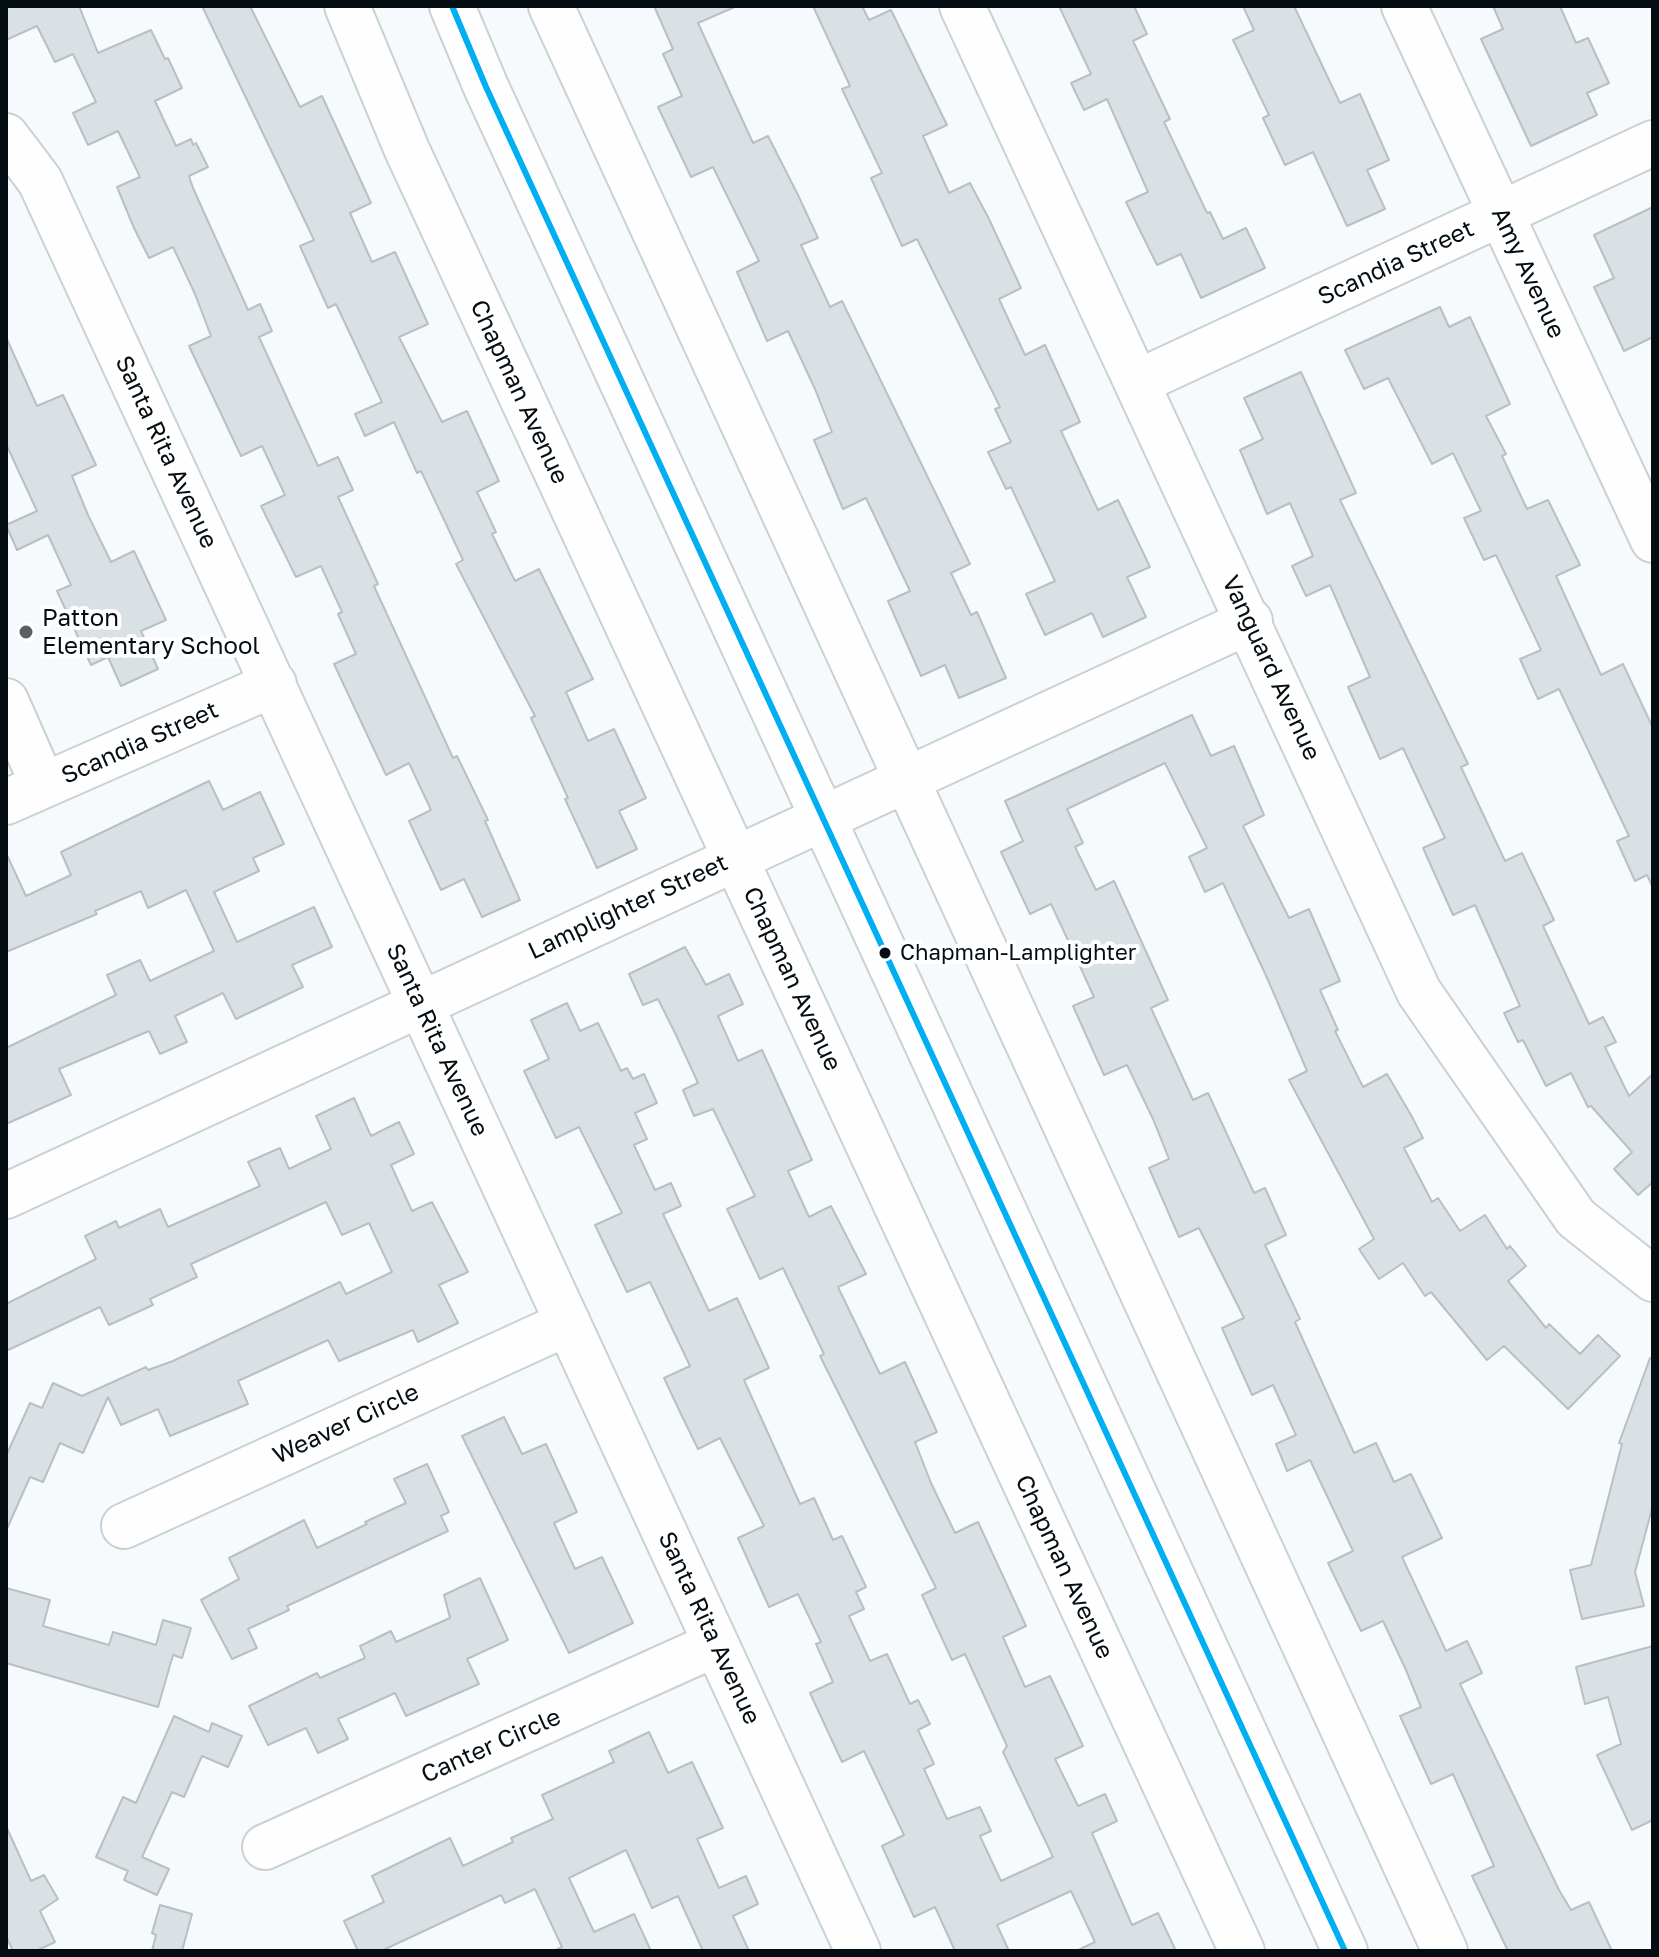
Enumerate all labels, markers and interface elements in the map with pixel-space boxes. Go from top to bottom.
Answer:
street label: Amy Avenue [1485,203,1571,343]
street label: Scandia Street [1314,214,1478,312]
street label: Chapman Avenue [464,295,574,489]
street label: Santa Rita Avenue [109,351,223,553]
street label: Vanguard Avenue [1216,571,1326,765]
place label: Patton Elementary School [42,604,260,660]
marker: Patton Elementary School [17,623,35,641]
street label: Scandia Street [57,696,223,790]
street label: Lamplighter Street [524,848,732,966]
street label: Chapman Avenue [737,882,847,1076]
street label: Santa Rita Avenue [380,939,494,1141]
place label: Chapman-Lamplighter [900,940,1136,966]
marker: Chapman-Lamplighter [877,945,893,961]
street label: Weaver Circle [268,1378,424,1470]
street label: Chapman Avenue [1009,1470,1119,1664]
street label: Santa Rita Avenue [652,1527,766,1729]
street label: Canter Circle [417,1702,565,1790]

